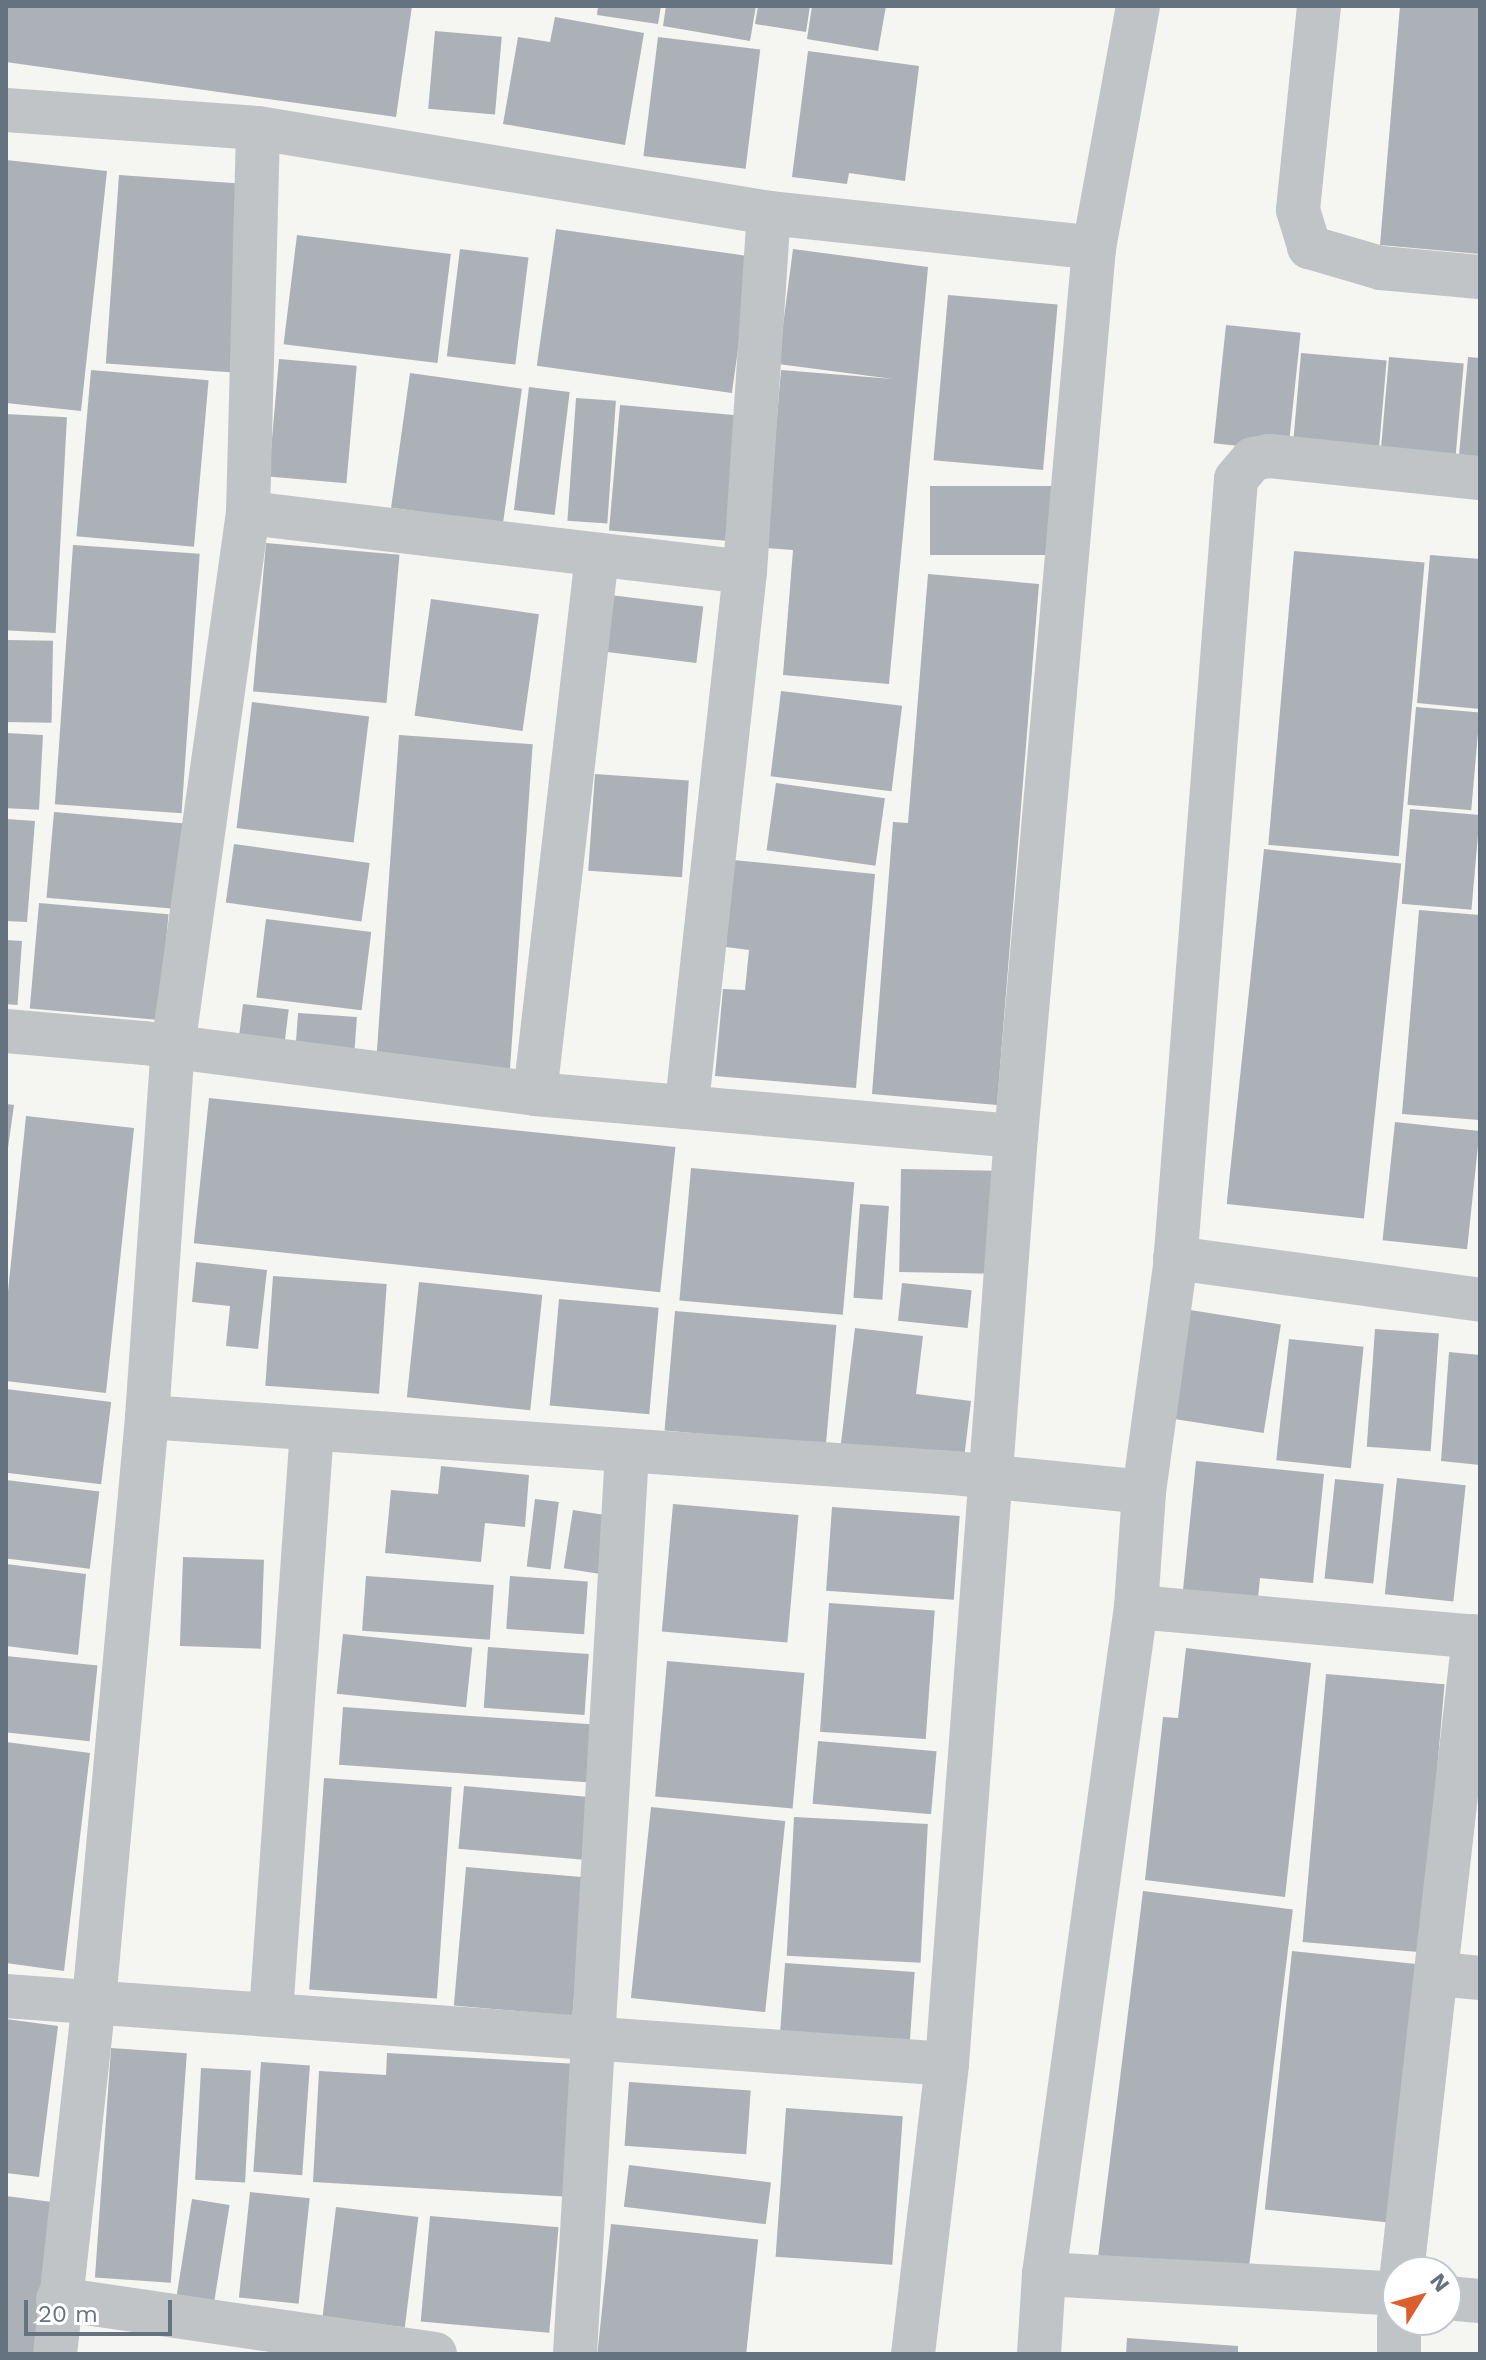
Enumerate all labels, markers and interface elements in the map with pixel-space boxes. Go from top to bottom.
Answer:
north arrow [1382,2256,1462,2336]
text: N [1425,2268,1455,2296]
scale bar [28,2284,176,2334]
text: 20 m [38,2300,98,2328]

